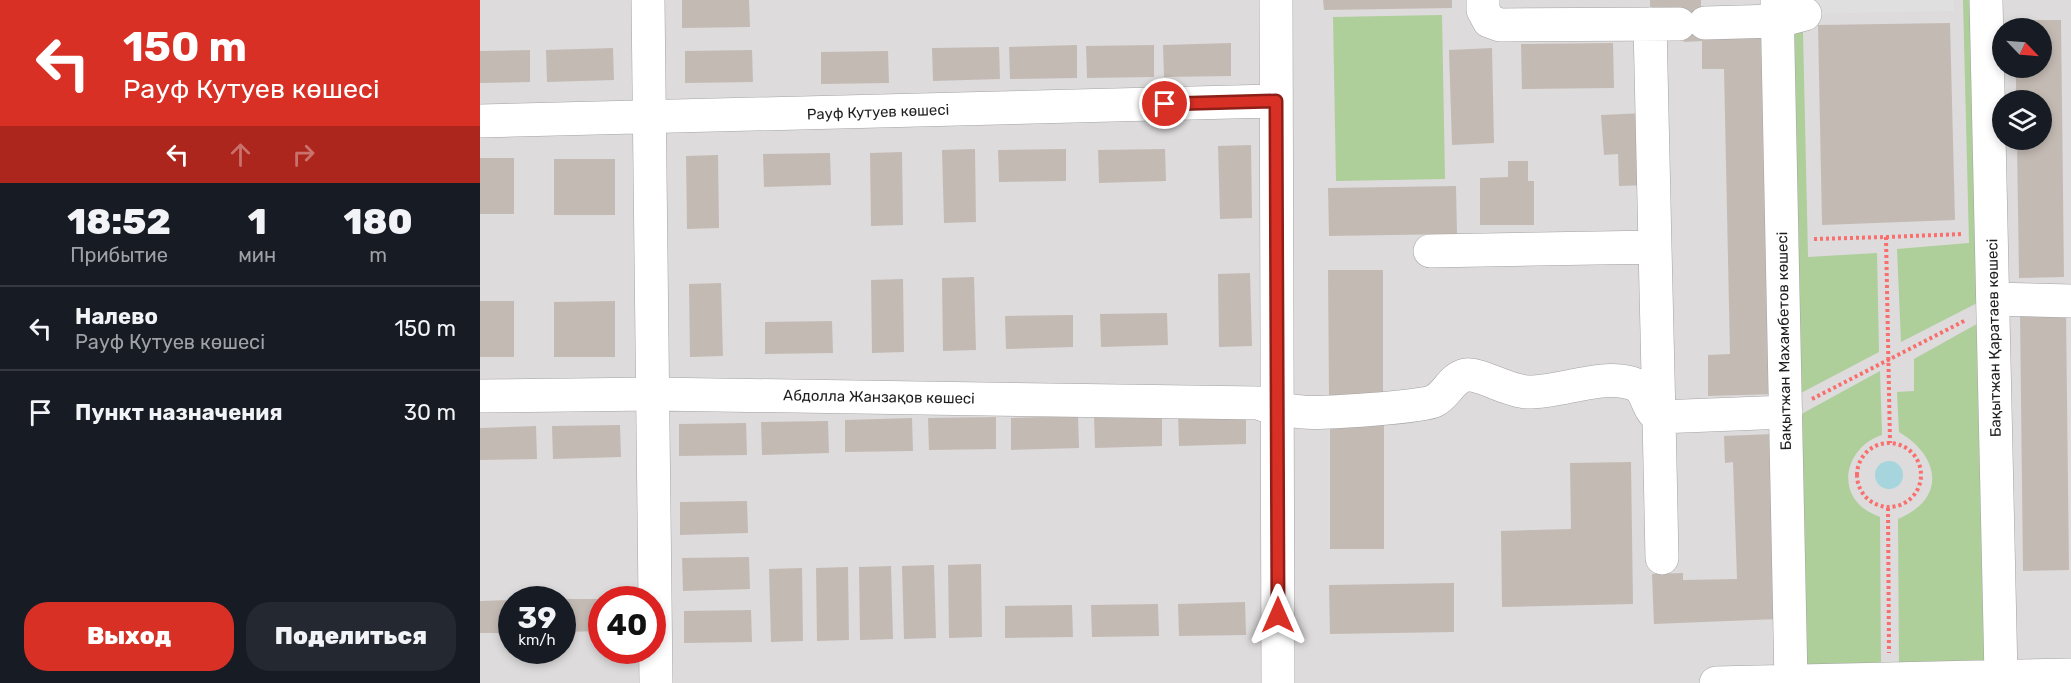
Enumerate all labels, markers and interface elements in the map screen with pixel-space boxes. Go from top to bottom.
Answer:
north arrow [1992,18,2052,78]
map controls [1992,18,2052,150]
text: 150 m [123,22,247,72]
icon: left [24,24,102,102]
text: Рауф Кутуев көшесі [123,73,380,105]
pin [1139,78,1190,129]
icon: arrive [1148,87,1181,120]
button: layers [1992,90,2052,150]
street label: Рауф Кутуев көшесі [806,101,950,123]
icon: left [161,138,194,171]
icon: ahead [224,138,257,171]
icon: right [287,138,320,171]
text: 18:52 [67,200,171,243]
text: 1 [248,200,267,243]
text: 180 [344,200,413,243]
street label: Бақытжан Махамбетов көшесі [1773,232,1795,450]
street label: Бақытжан Қаратаев көшесі [1983,239,2005,437]
text: Прибытие [70,243,168,267]
text: мин [238,243,276,267]
text: m [369,243,387,267]
text: Налево [75,303,158,330]
icon: left [24,312,57,345]
text: 150 m [395,315,456,342]
text: Рауф Кутуев көшесі [75,330,265,354]
street label: Абдолла Жанзақов көшесі [783,386,975,408]
icon: arrive [24,396,57,429]
text: Пункт назначения [75,399,283,426]
text: 30 m [404,399,456,426]
position arrow [1246,583,1310,647]
speed limit sign: 40 [588,586,666,664]
text: 39 [518,600,557,636]
button: Выход [24,602,234,671]
button: Поделиться [246,602,456,671]
text: km/h [518,631,556,649]

